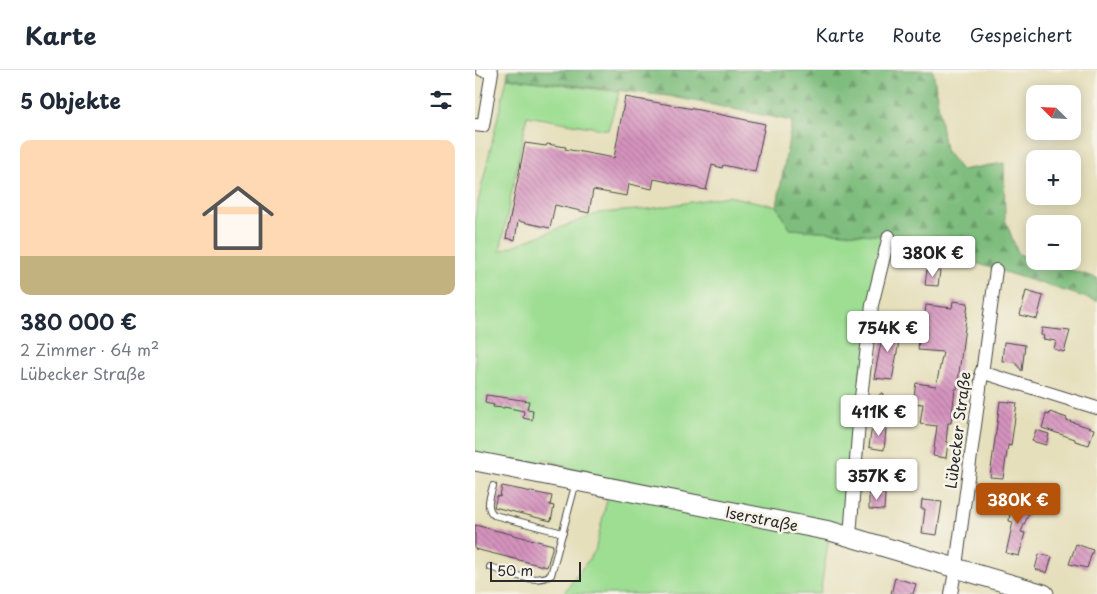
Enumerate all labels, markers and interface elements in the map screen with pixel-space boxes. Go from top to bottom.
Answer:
text: Karte [25,17,97,53]
text: Karte [816,21,864,48]
text: Route [892,21,942,48]
text: Gespeichert [970,21,1072,48]
text: 5 Objekte [20,84,121,116]
north arrow [1026,85,1081,140]
map controls [1026,85,1081,270]
icon: filters [427,86,455,114]
button: + [1026,150,1081,205]
icon: home [193,173,283,263]
button: − [1026,215,1081,270]
pin: 380K € [892,236,974,278]
text: 380K € [902,240,964,264]
text: 380 000 € [20,305,137,337]
pin: 754K € [847,310,929,353]
text: 754K € [858,315,918,339]
text: 2 Zimmer · 64 m² [20,337,159,361]
text: Lübecker Straße [20,361,146,385]
street label: Lübecker Straße [938,370,976,490]
pin: 411K € [838,394,920,437]
text: 411K € [852,399,906,423]
pin: 357K € [836,458,918,501]
text: 357K € [848,463,907,487]
pin: 380K € [977,482,1059,525]
text: 380K € [987,487,1049,511]
street label: Iserstraße [724,500,800,536]
scale bar [490,559,581,582]
text: 50 m [497,560,533,581]

